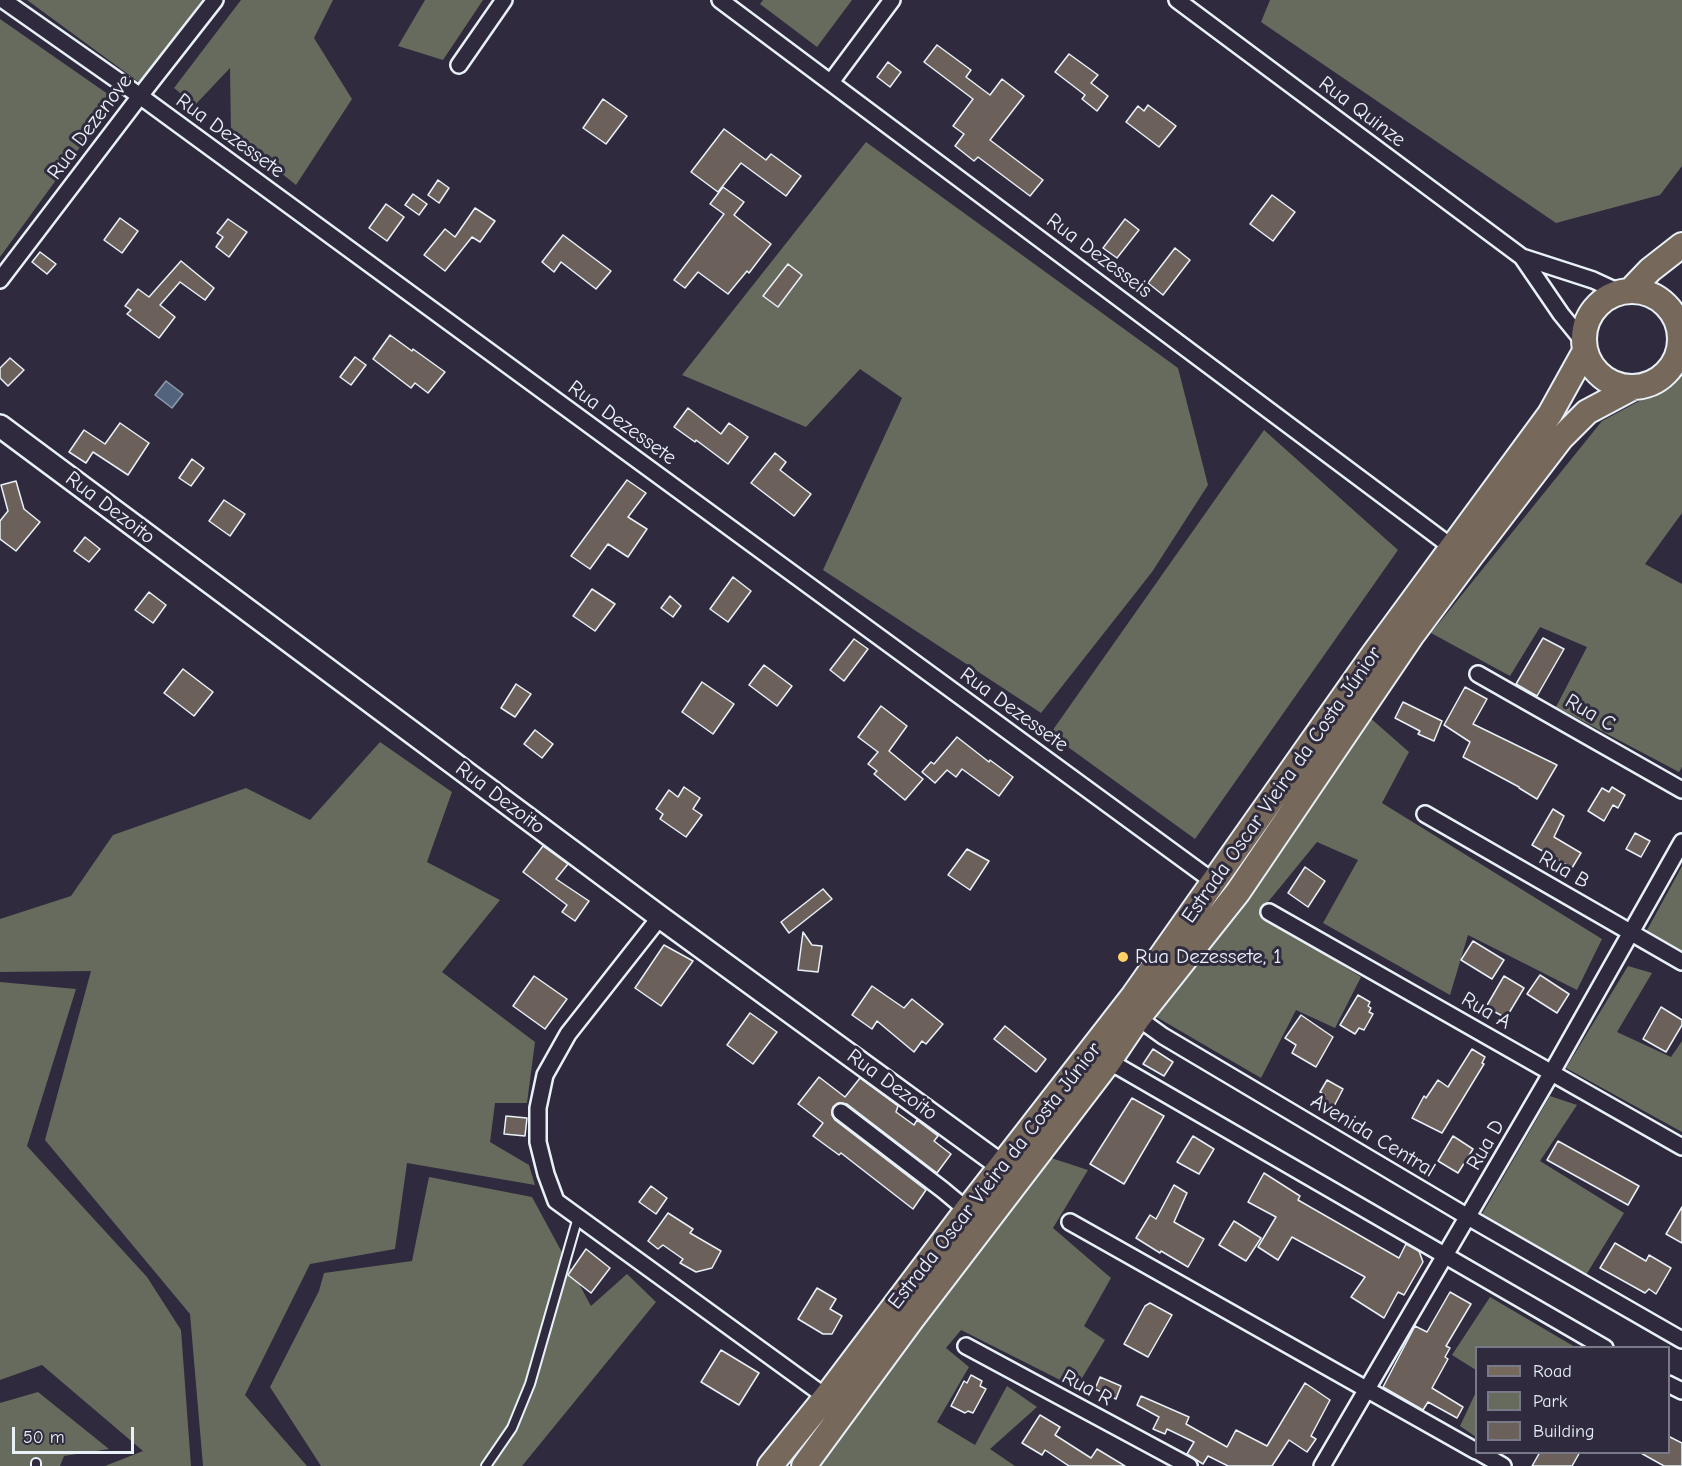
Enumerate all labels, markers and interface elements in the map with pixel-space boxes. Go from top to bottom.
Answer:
street label: Rua Dezenove [42,69,138,185]
street label: Rua Quinze [1314,71,1410,153]
street label: Rua Dezessete [171,88,289,184]
street label: Rua Dezesseis [1041,208,1157,304]
street label: Rua Dezessete [563,375,681,471]
street label: Rua Dezoito [60,466,160,550]
street label: Estrada Oscar Vieira da Costa Júnior [1177,642,1387,928]
street label: Rua Dezessete [955,662,1073,758]
street label: Rua C [1560,689,1620,737]
street label: Rua Dezoito [450,756,550,840]
street label: Rua B [1534,846,1594,894]
place label: Rua Dezessete, 1 [1135,944,1282,970]
marker: Rua Dezessete, 1 [1116,950,1130,964]
street label: Rua A [1457,987,1515,1035]
street label: Estrada Oscar Vieira da Costa Júnior [883,1038,1107,1314]
street label: Rua Dezoito [842,1044,942,1126]
street label: Avenida Central [1306,1089,1440,1183]
street label: Rua D [1462,1115,1510,1175]
legend [1475,1346,1670,1454]
text: Road [1533,1361,1572,1382]
street label: Rua R [1057,1364,1117,1412]
text: Park [1533,1391,1567,1412]
scale bar [15,1415,136,1453]
text: Building [1533,1421,1595,1442]
text: 50 m [23,1427,65,1448]

